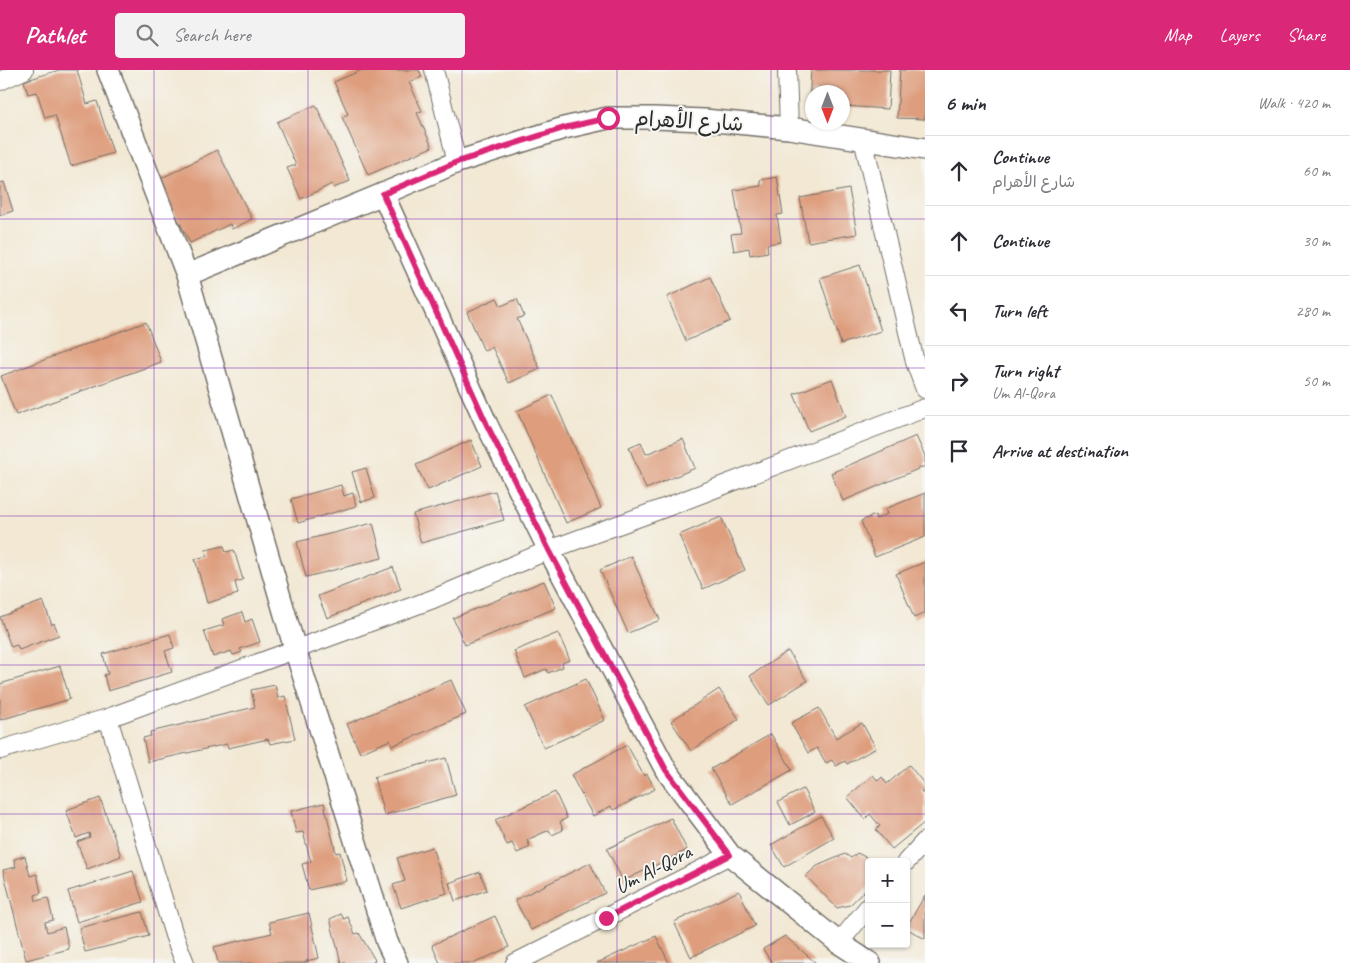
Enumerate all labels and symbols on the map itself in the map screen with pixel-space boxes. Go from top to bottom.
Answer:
north arrow [805,85,850,130]
street label: شارع الأهرام [634,104,744,140]
route start [597,107,620,130]
street label: Um Al-Qora [610,838,697,899]
route end [595,907,618,930]

